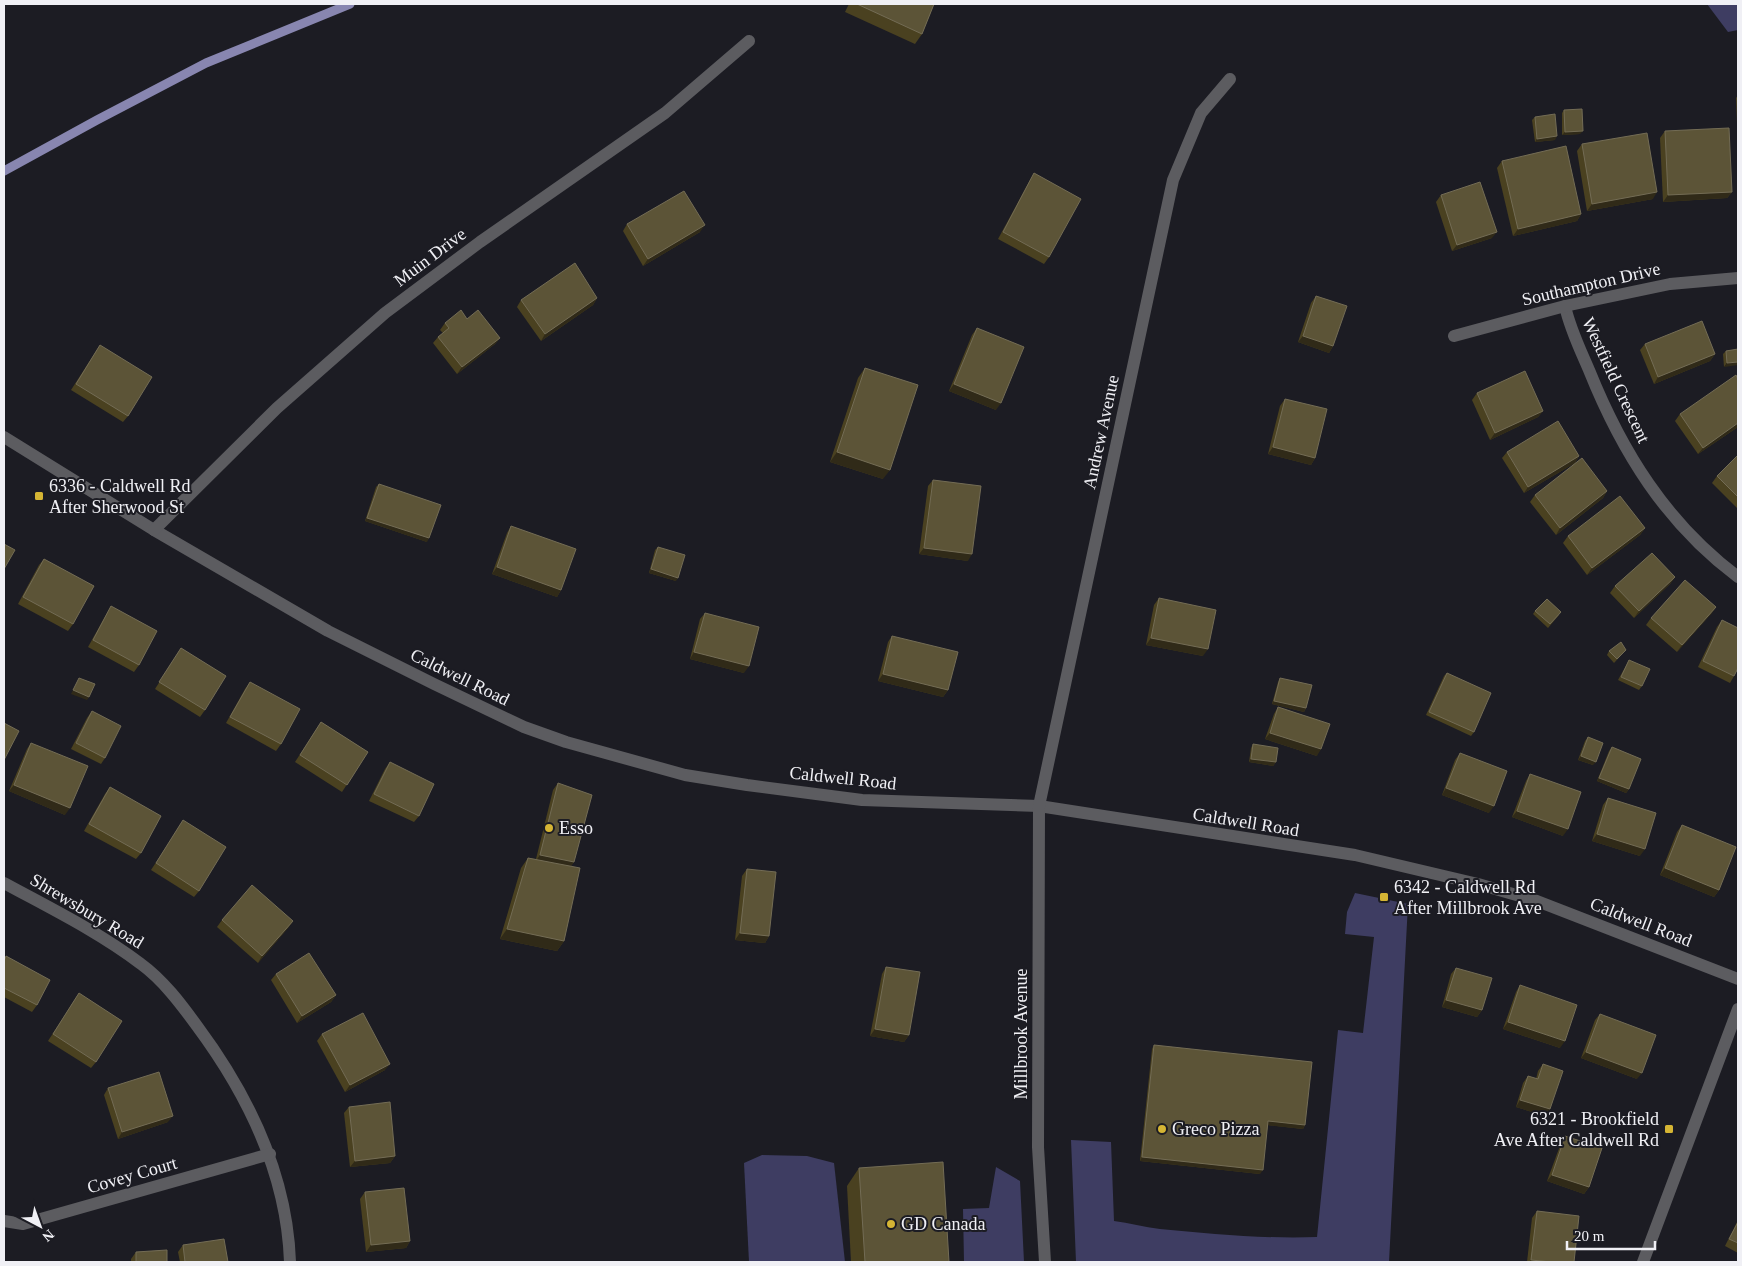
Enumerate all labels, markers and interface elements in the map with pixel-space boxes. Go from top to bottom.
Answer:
street label: Muin Drive [390,224,470,290]
street label: Southampton Drive [1520,258,1662,310]
street label: Westfield Crescent [1578,314,1654,446]
street label: Andrew Avenue [1079,373,1123,491]
place label: 6336 - Caldwell Rd After Sherwood St [49,476,191,517]
marker: 6336 - Caldwell Rd After Sherwood St [33,490,45,502]
street label: Caldwell Road [407,644,513,710]
street label: Caldwell Road [789,762,897,794]
street label: Caldwell Road [1191,804,1301,840]
place label: Esso [559,818,593,838]
marker: Esso [543,822,555,834]
street label: Shrewsbury Road [27,869,147,953]
place label: 6342 - Caldwell Rd After Millbrook Ave [1394,877,1542,918]
marker: 6342 - Caldwell Rd After Millbrook Ave [1378,891,1390,903]
street label: Caldwell Road [1587,893,1695,951]
street label: Millbrook Avenue [1011,968,1031,1100]
place label: 6321 - Brookfield Ave After Caldwell Rd [1494,1109,1659,1150]
place label: Greco Pizza [1172,1119,1259,1139]
marker: Greco Pizza [1156,1123,1168,1135]
marker: 6321 - Brookfield Ave After Caldwell Rd [1663,1123,1675,1135]
street label: Covey Court [85,1153,179,1197]
north arrow [15,1201,65,1251]
place label: GD Canada [901,1214,985,1234]
marker: GD Canada [885,1218,897,1230]
scale bar [1567,1218,1654,1250]
text: N [39,1226,57,1244]
text: 20 m [1574,1228,1605,1244]

